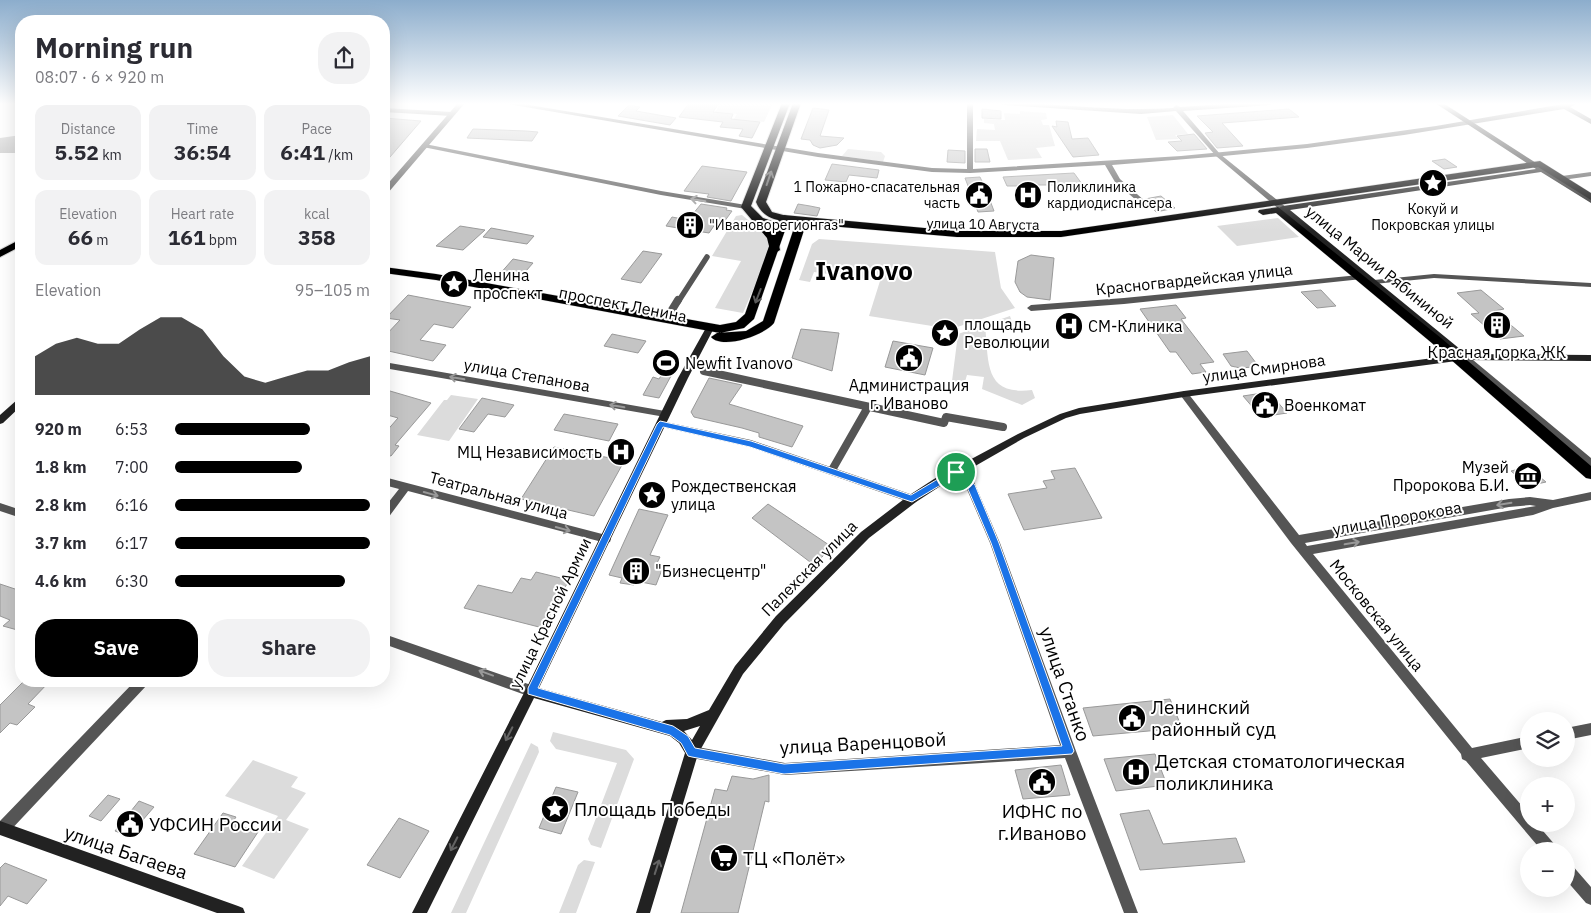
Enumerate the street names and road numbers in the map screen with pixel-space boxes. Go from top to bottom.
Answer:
street label: улица Марии Рябининой [1302,201,1458,333]
street label: улица 10 Августа [926,214,1040,234]
street label: Красногвардейская улица [1094,259,1294,299]
street label: проспект Ленина [557,282,689,326]
street label: улица Смирнова [1201,349,1327,387]
street label: улица Степанова [462,354,592,396]
street label: Театральная улица [428,467,571,523]
street label: улица Пророкова [1331,497,1463,539]
street label: Палехская улица [757,516,861,620]
street label: улица Красной Армии [505,534,595,692]
street label: Московская улица [1326,555,1429,675]
street label: улица Станко [1034,623,1096,745]
street label: улица Варенцовой [779,727,947,759]
street label: улица Багаева [61,820,191,884]

